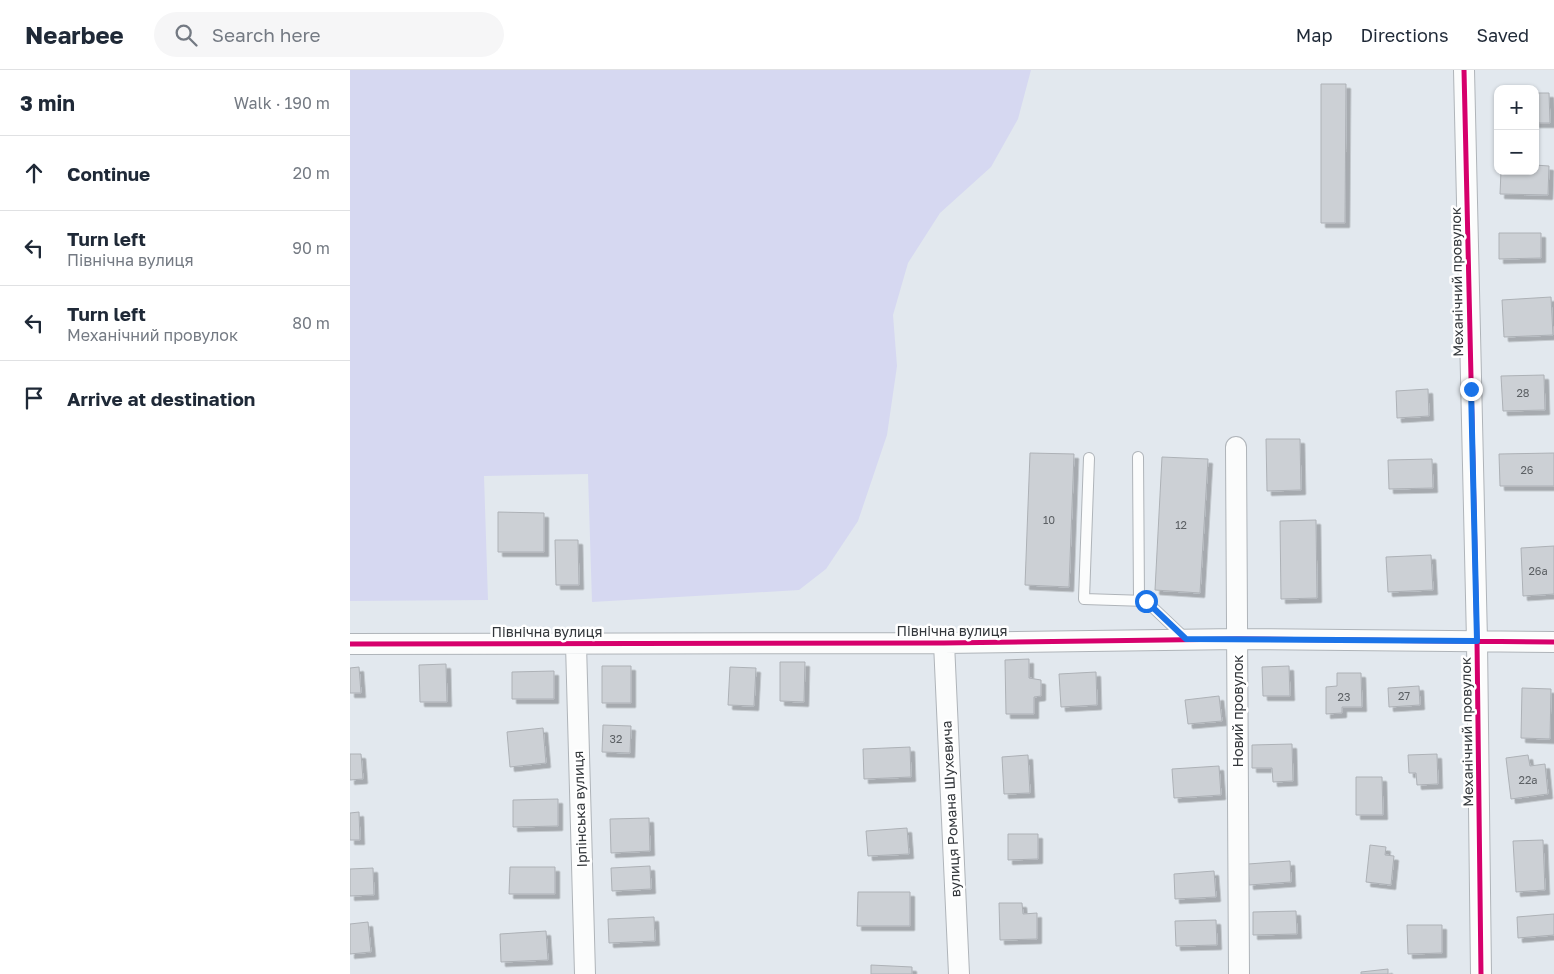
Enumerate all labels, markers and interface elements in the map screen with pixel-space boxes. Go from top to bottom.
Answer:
search box [154,12,504,57]
text: Nearbee [25,20,124,49]
icon: search [172,21,200,49]
text: Search here [212,23,321,46]
text: Map [1296,24,1332,46]
text: Directions [1360,24,1448,46]
text: Saved [1476,24,1529,46]
map controls [1494,85,1539,175]
button: + [1494,85,1539,130]
text: 3 min [20,90,75,116]
text: Walk · 190 m [234,93,330,113]
button: − [1494,130,1539,175]
icon: ahead [20,159,48,187]
text: Continue [67,162,150,185]
text: 20 m [293,163,330,183]
street label: Механічний провулок [1447,207,1466,357]
text: Turn left [67,227,146,250]
icon: left [20,234,48,262]
text: 90 m [292,238,330,258]
text: Північна вулиця [67,250,194,270]
text: Turn left [67,302,146,325]
icon: left [20,309,48,337]
text: 80 m [292,313,330,333]
text: Механічний провулок [67,325,238,345]
route end [1460,378,1483,401]
icon: arrive [20,384,48,412]
house number: 28 [1516,386,1530,399]
text: Arrive at destination [67,387,255,410]
house number: 26 [1520,463,1534,476]
house number: 10 [1043,513,1055,526]
house number: 12 [1175,518,1187,531]
house number: 26а [1528,564,1548,577]
route start [1135,590,1158,613]
street label: Північна вулиця [897,622,1007,639]
street label: Північна вулиця [492,623,602,640]
street label: Новий провулок [1229,655,1246,767]
street label: Механічний провулок [1457,657,1476,807]
house number: 27 [1398,689,1410,702]
house number: 23 [1338,690,1350,703]
street label: вулиця Романа Шухевича [937,720,964,898]
house number: 32 [610,732,622,745]
street label: Ірпінська вулиця [569,750,590,868]
house number: 22а [1519,773,1537,786]

